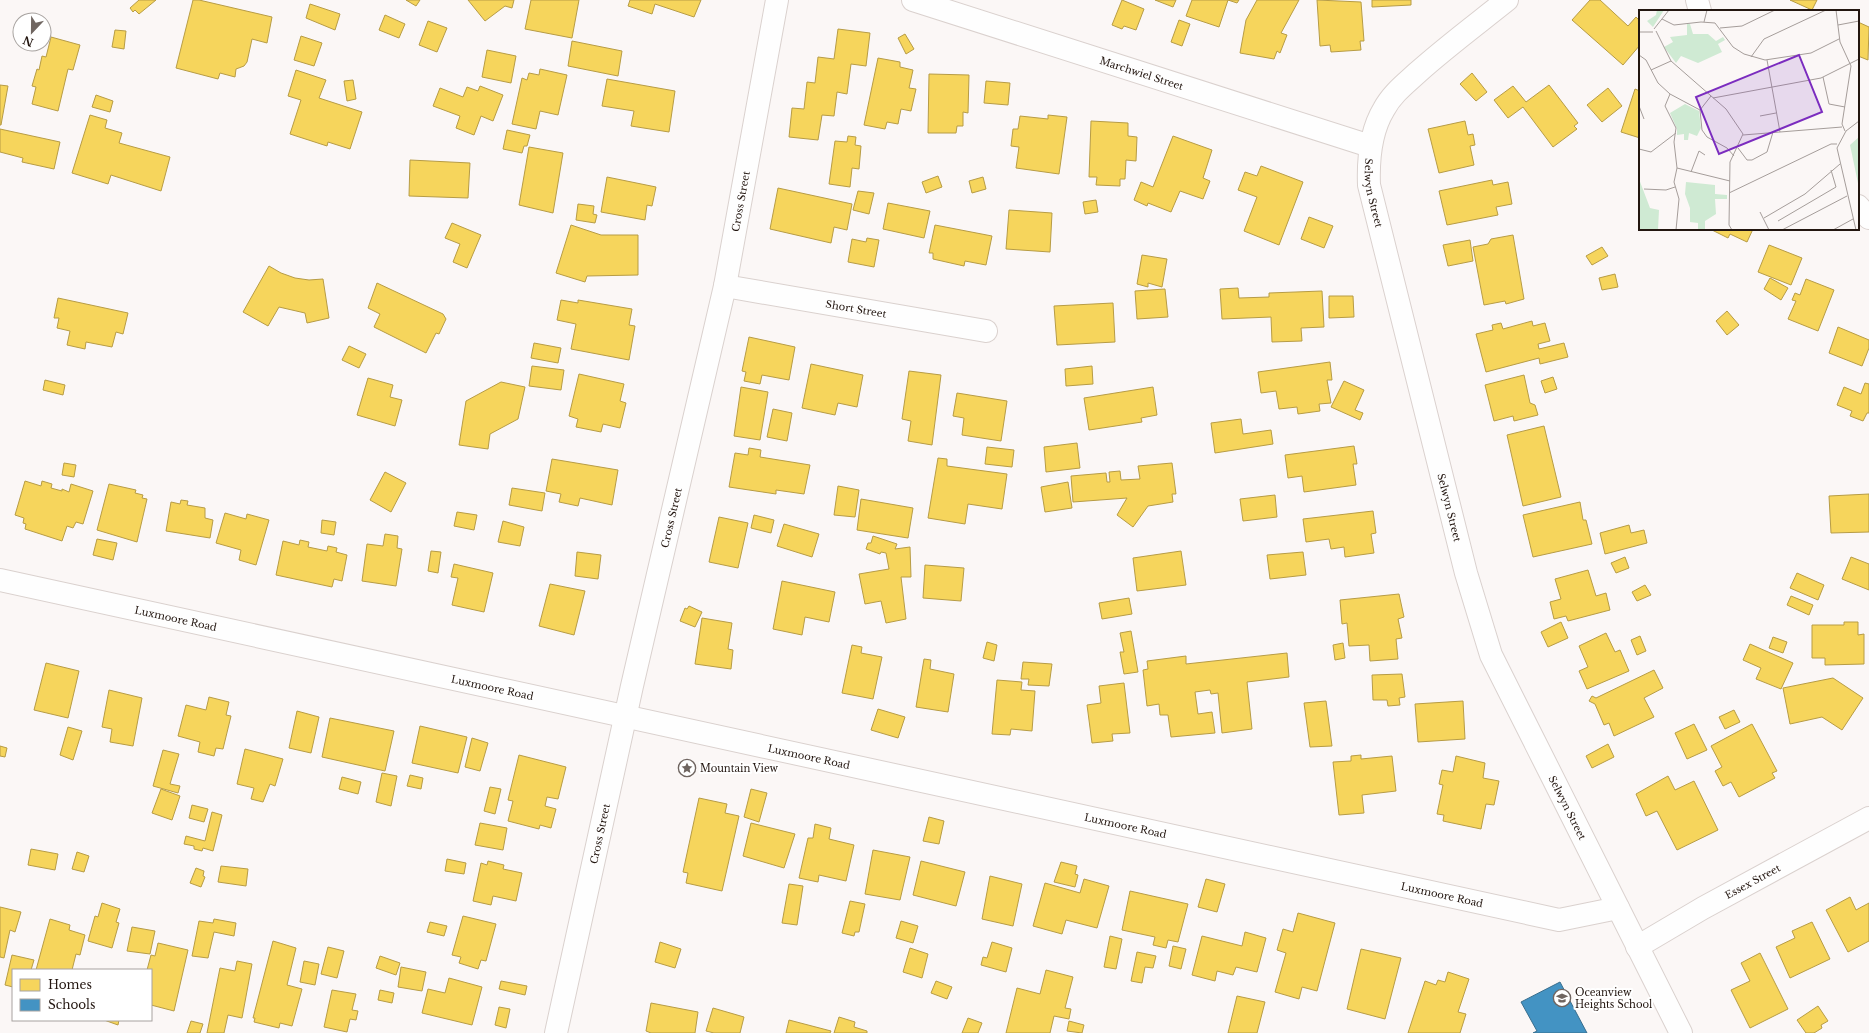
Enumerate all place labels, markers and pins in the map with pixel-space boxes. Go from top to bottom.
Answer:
place icon: Mountain View [677,758,697,778]
place label: Mountain View [700,762,779,775]
place label: Oceanview Heights School [1575,986,1652,1011]
school or university icon: Oceanview Heights School [1552,988,1572,1008]

